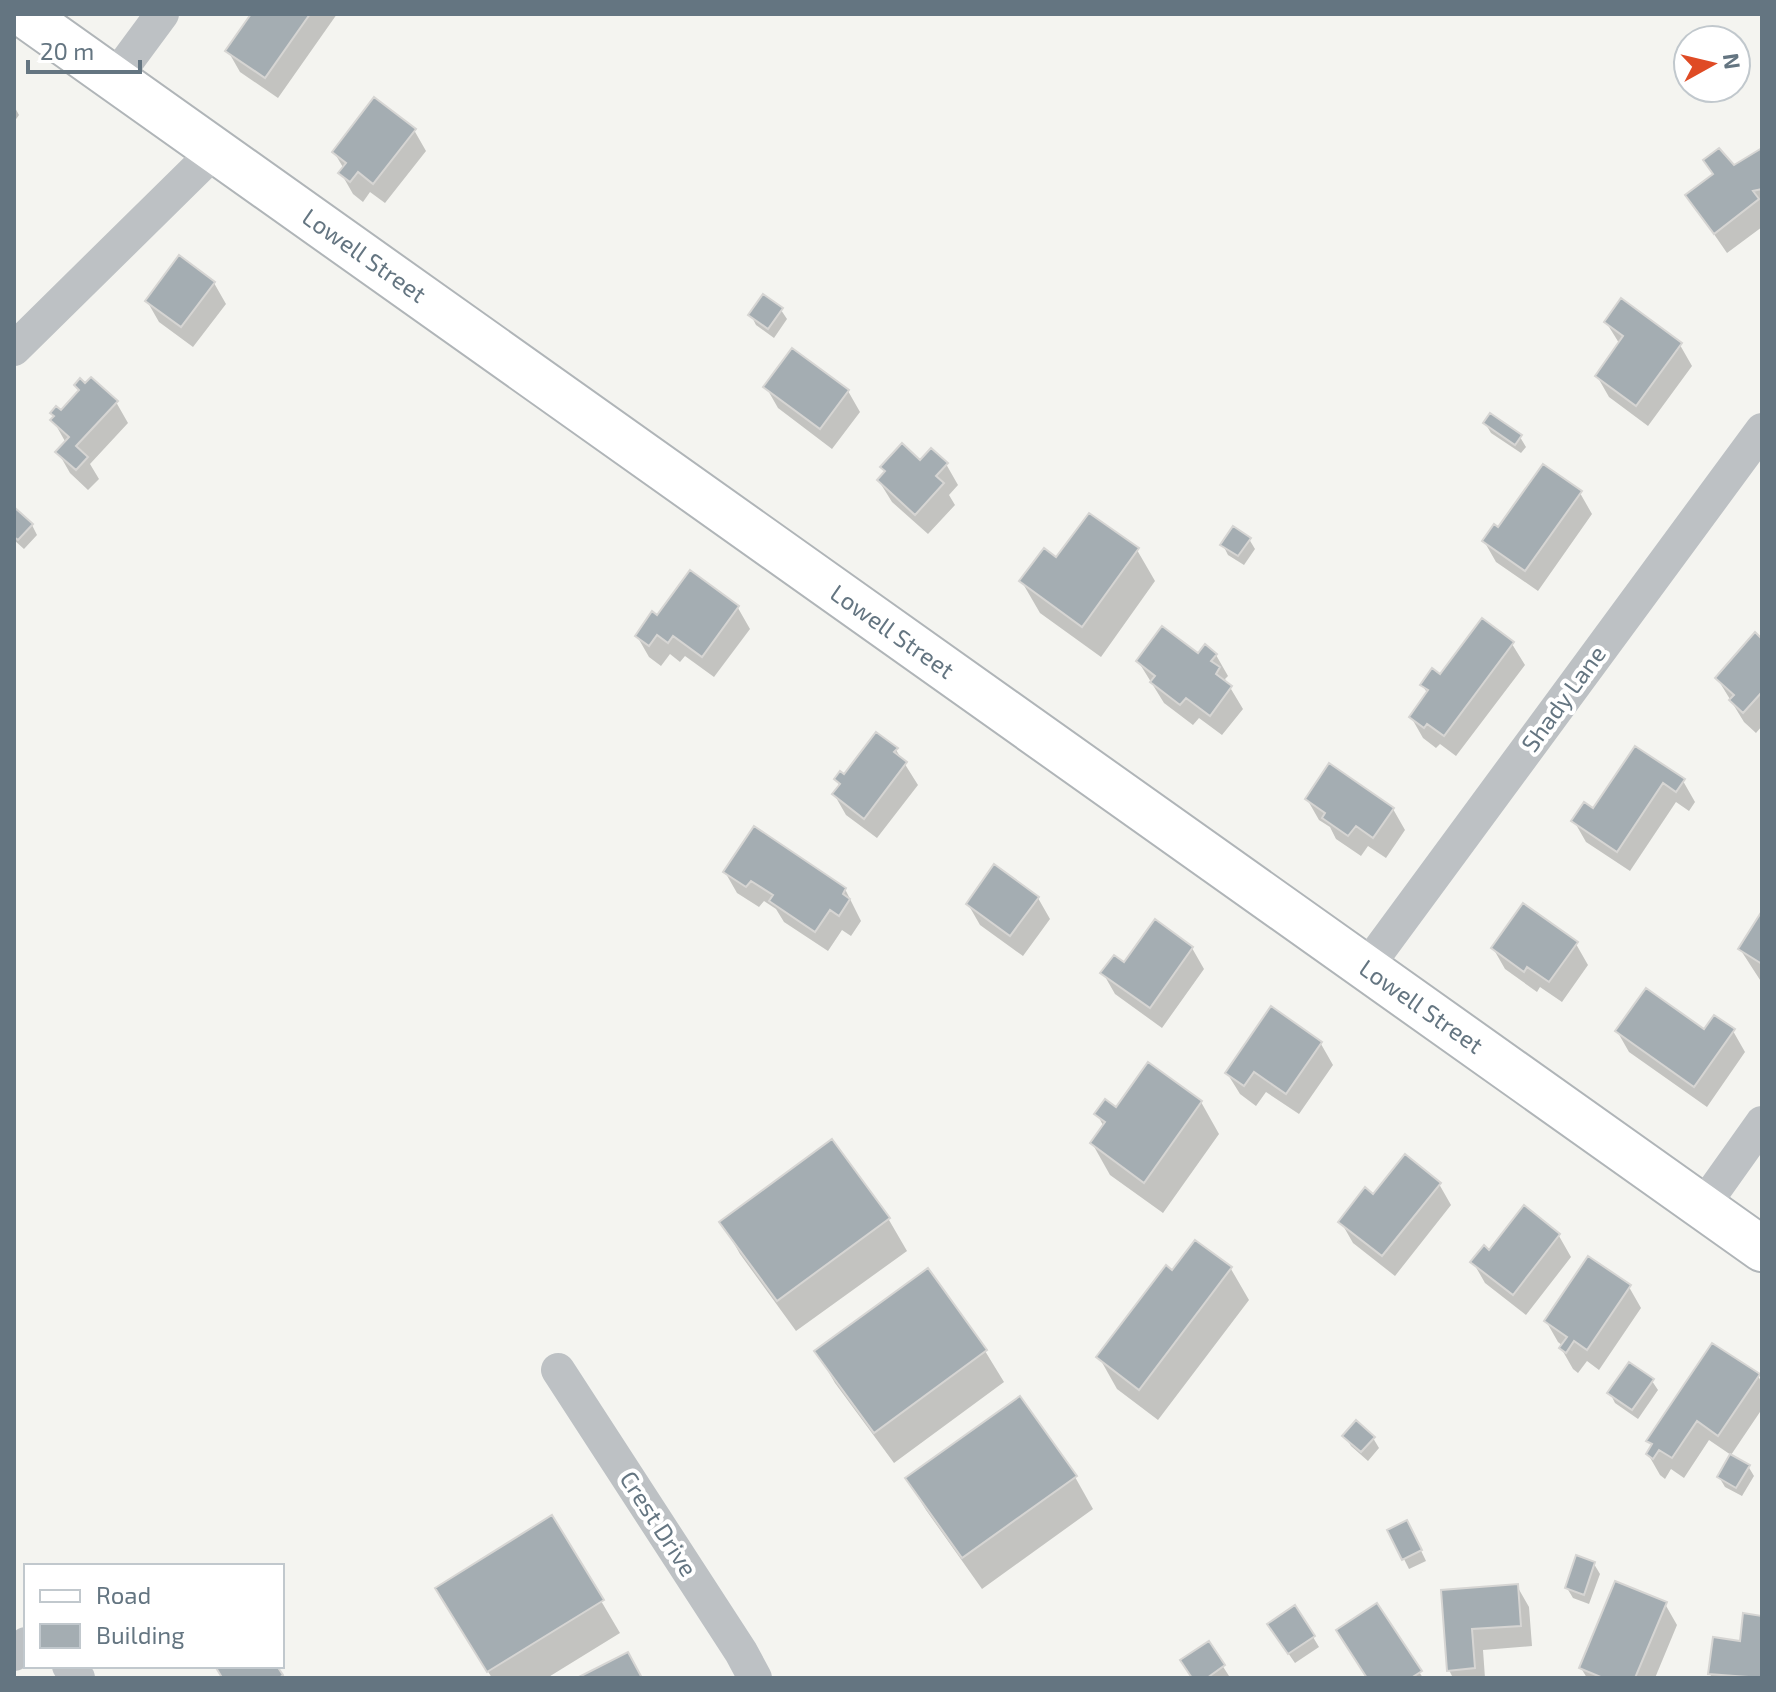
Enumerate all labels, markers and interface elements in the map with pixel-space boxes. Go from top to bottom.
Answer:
scale bar [28,24,140,74]
north arrow [1672,24,1752,104]
text: 20 m [40,36,94,65]
text: N [1719,51,1747,71]
street label: Lowell Street [298,202,432,308]
street label: Lowell Street [826,578,960,684]
street label: Shady Lane [1515,639,1611,757]
street label: Lowell Street [1355,953,1489,1059]
street label: Crest Drive [615,1465,704,1581]
legend [24,1564,284,1668]
text: Road [96,1580,151,1609]
text: Building [96,1620,185,1649]

